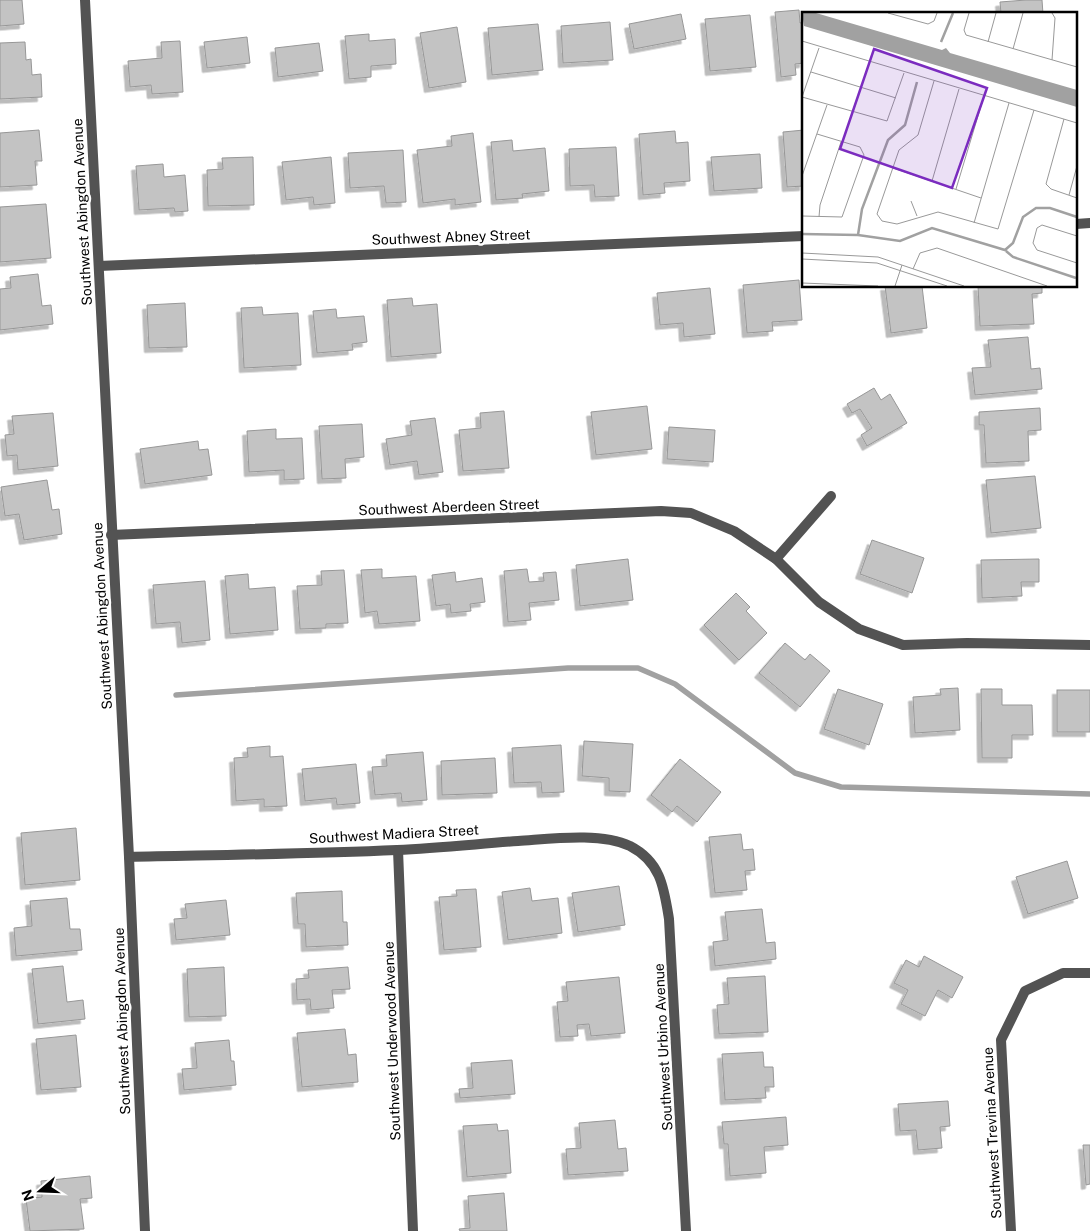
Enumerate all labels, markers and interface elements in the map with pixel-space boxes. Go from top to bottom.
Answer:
inset map [802,12,1078,288]
street label: Southwest Abingdon Avenue [69,118,95,306]
street label: Southwest Abney Street [371,226,531,248]
street label: Southwest Aberdeen Street [358,496,540,518]
street label: Southwest Abingdon Avenue [89,522,115,710]
street label: Southwest Madiera Street [309,822,479,846]
street label: Southwest Abingdon Avenue [111,927,133,1115]
street label: Southwest Underwood Avenue [381,941,403,1141]
street label: Southwest Urbino Avenue [651,963,675,1131]
street label: Southwest Trevina Avenue [980,1047,1004,1219]
north arrow [15,1166,65,1216]
text: N [18,1187,37,1203]

